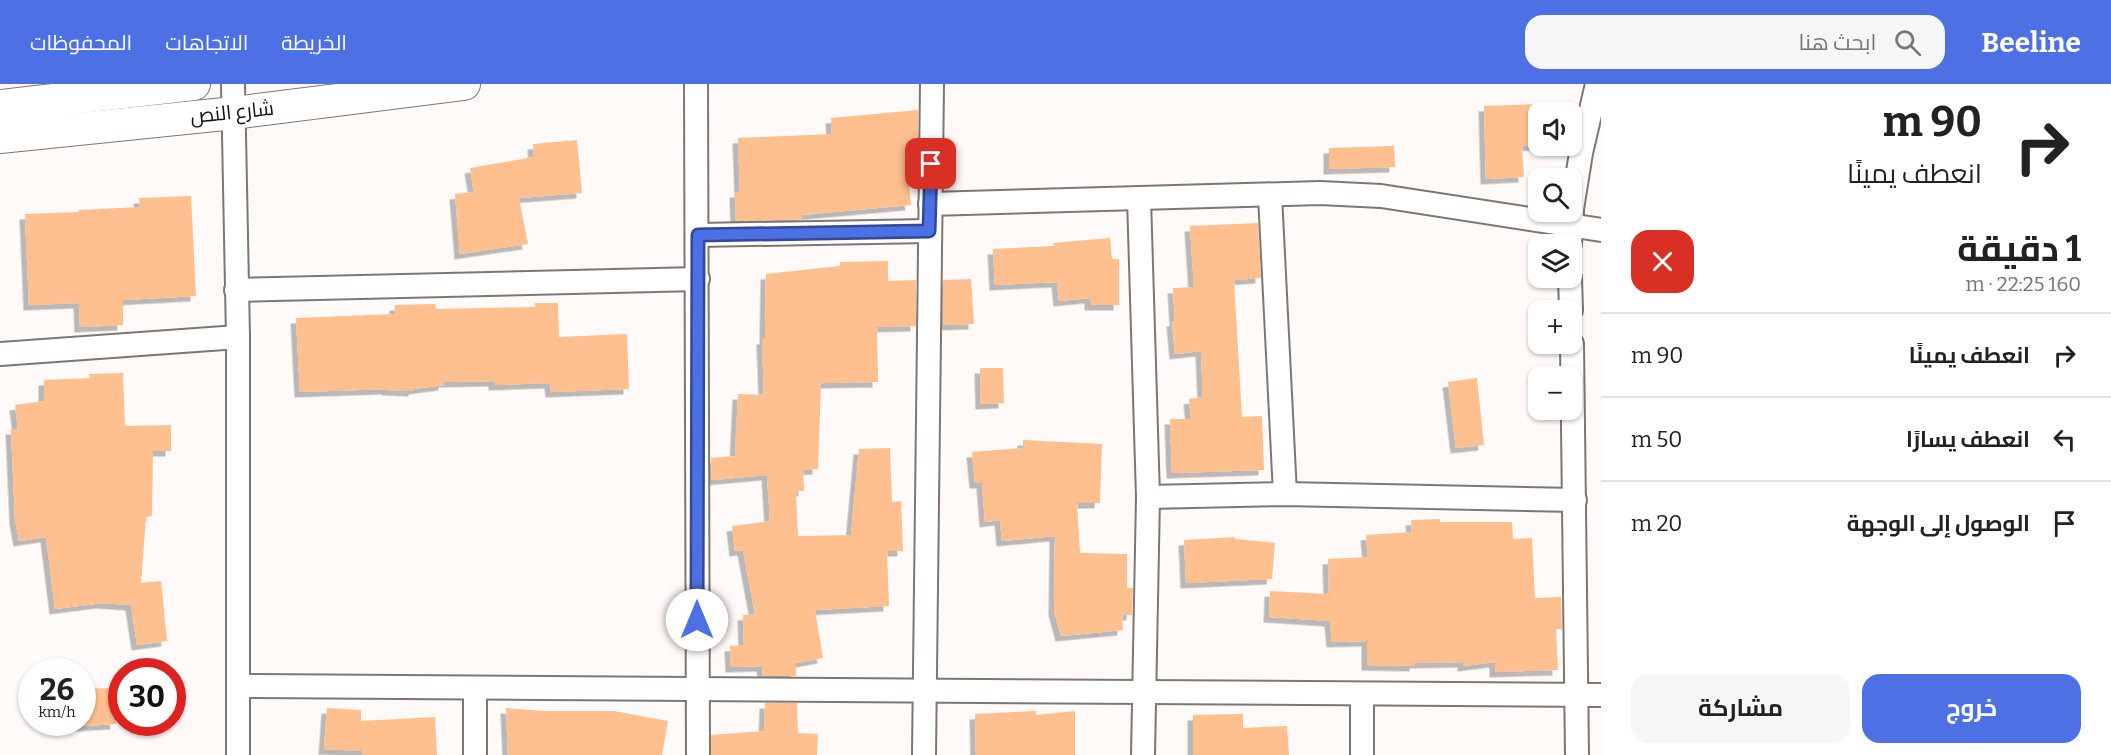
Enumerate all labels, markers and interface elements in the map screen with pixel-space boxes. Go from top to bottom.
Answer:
search box [1525,15,1945,69]
icon: search [1891,26,1924,59]
text: Beeline [1981,26,2081,59]
text: ابحث هنا [1798,29,1876,56]
text: المحفوظات [30,30,132,56]
text: الاتجاهات [165,30,248,56]
text: الخريطة [281,30,347,56]
street label: شارع النص [189,96,275,130]
text: 90 m [1883,97,1982,147]
map controls [1528,102,1582,420]
button: sound [1528,102,1582,156]
icon: right [2003,108,2081,186]
pin [905,138,956,189]
icon: arrive [914,147,947,180]
text: انعطف يمينًا [1847,158,1982,190]
button: search [1528,168,1582,222]
text: 1 دقيقة [1957,227,2081,271]
button: close [1631,230,1694,293]
button: layers [1528,234,1582,288]
text: 160 m · 22:25 [1965,272,2081,296]
button: + [1528,300,1582,354]
icon: right [2048,339,2081,372]
text: 90 m [1631,342,1683,369]
text: انعطف يمينًا [1909,342,2030,369]
button: − [1528,366,1582,420]
icon: left [2048,423,2081,456]
text: 50 m [1631,426,1682,453]
text: انعطف يسارًا [1906,426,2030,453]
icon: arrive [2048,507,2081,540]
text: 20 m [1631,510,1682,537]
text: الوصول إلى الوجهة [1847,510,2030,537]
position arrow [665,588,729,652]
speed limit sign: 30 [108,658,186,736]
text: 26 [40,672,74,708]
button: مشاركة [1631,674,1850,743]
button: خروج [1862,674,2081,743]
text: km/h [38,703,76,721]

